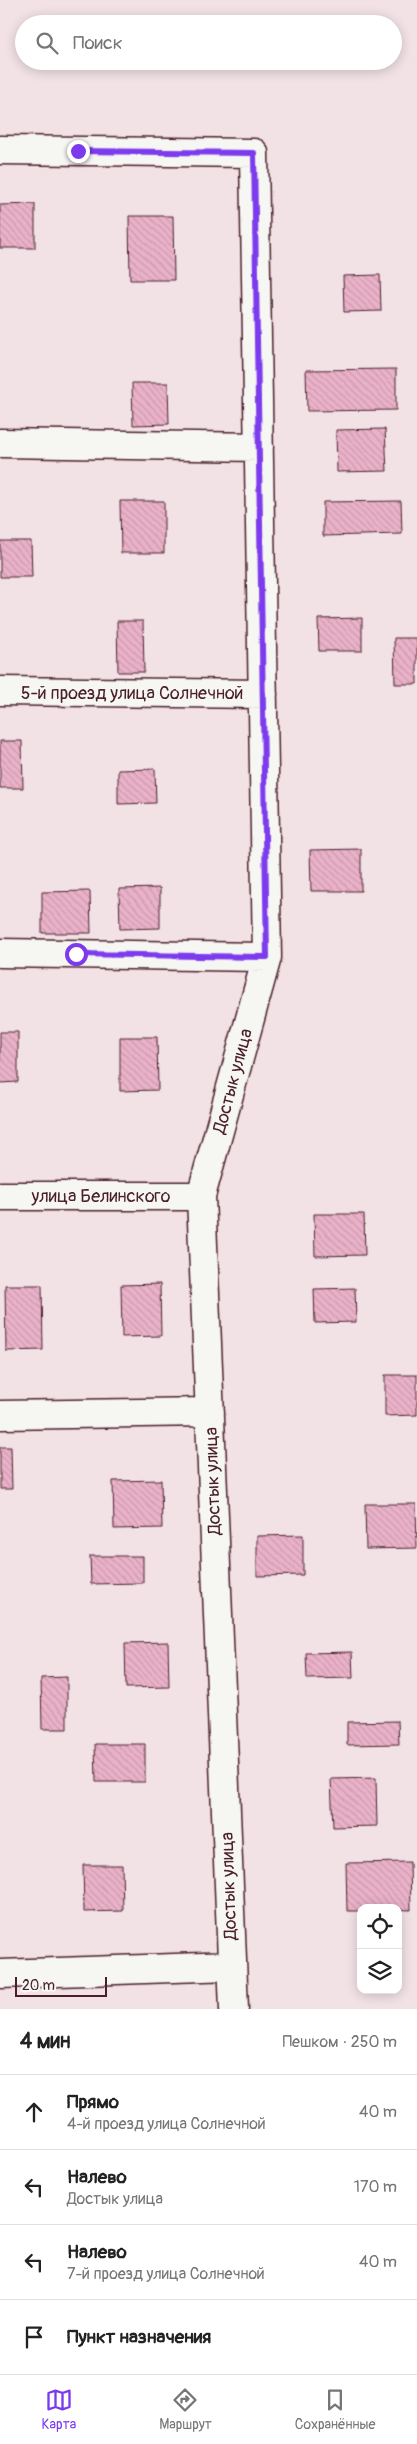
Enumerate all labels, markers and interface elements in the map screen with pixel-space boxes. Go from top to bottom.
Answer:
search box [15,15,402,70]
icon: search [33,29,61,57]
text: Поиск [73,31,123,55]
route end [67,140,90,163]
street label: 5-й проезд улица Солнечной [21,682,243,705]
route start [65,943,88,966]
street label: Достык улица [208,1026,258,1137]
street label: улица Белинского [31,1185,171,1208]
street label: Достык улица [200,1427,226,1536]
street label: Достык улица [216,1832,242,1941]
map controls [357,1904,402,1994]
button: locate [357,1904,402,1949]
button: layers [357,1949,402,1994]
scale bar [15,1974,108,1997]
text: 20 m [22,1977,55,1994]
text: 4 мин [20,2028,70,2055]
text: Пешком · 250 m [282,2032,397,2052]
text: Прямо [67,2090,119,2114]
icon: ahead [20,2098,48,2126]
text: 40 m [359,2102,397,2122]
text: 4-й проезд улица Солнечной [67,2114,266,2134]
text: Налево [67,2165,127,2189]
icon: left [20,2173,48,2201]
text: 170 m [354,2177,397,2197]
text: Достык улица [67,2189,163,2209]
text: Налево [67,2240,127,2264]
icon: left [20,2248,48,2276]
text: 40 m [359,2252,397,2272]
text: 7-й проезд улица Солнечной [67,2264,265,2284]
icon: arrive [20,2323,48,2351]
text: Пункт назначения [67,2325,211,2349]
tab: Карта [41,2386,76,2433]
tab: Маршрут [159,2386,212,2433]
tab: Сохранённые [295,2386,376,2433]

